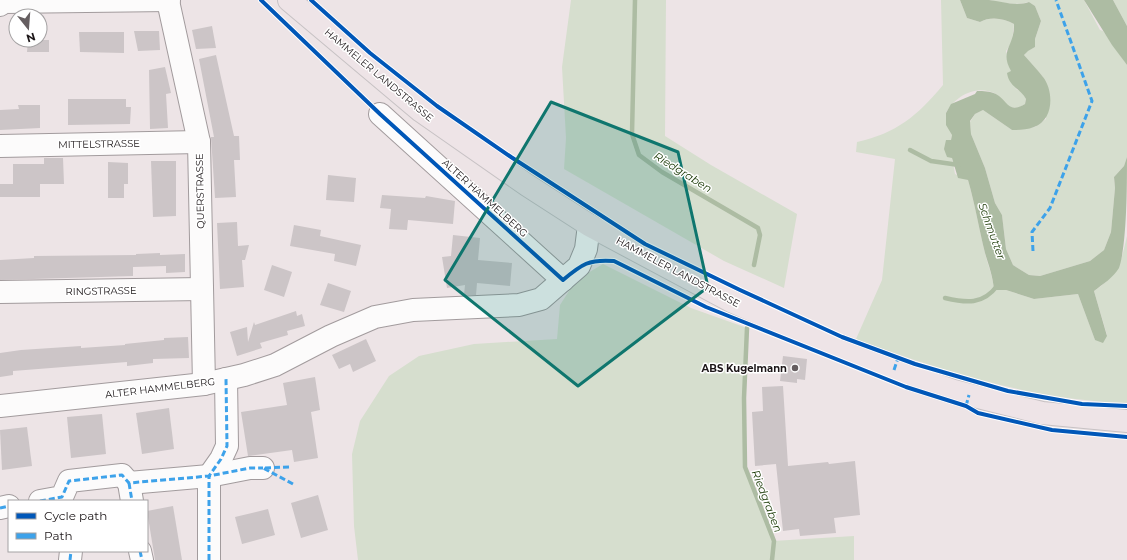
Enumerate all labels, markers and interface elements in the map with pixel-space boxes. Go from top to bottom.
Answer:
north arrow [8,8,48,48]
street label: HAMMELER LANDSTRASSE [322,26,436,125]
text: N [25,30,37,46]
street label: MITTELSTRASSE [58,137,140,151]
water label: Riedgraben [651,149,715,195]
street label: QUERSTRASSE [193,153,207,229]
street label: ALTER HAMMELBERG [439,156,531,240]
water label: Schmutter [975,201,1009,262]
street label: HAMMELER LANDSTRASSE [614,234,742,310]
street label: RINGSTRASSE [65,284,137,298]
place label: ABS Kugelmann [701,362,787,375]
marker: ABS Kugelmann [790,363,800,373]
street label: ALTER HAMMELBERG [104,375,216,401]
water label: Riedgraben [749,468,785,534]
legend [8,500,148,552]
text: Cycle path [44,508,107,523]
text: Path [44,528,73,543]

